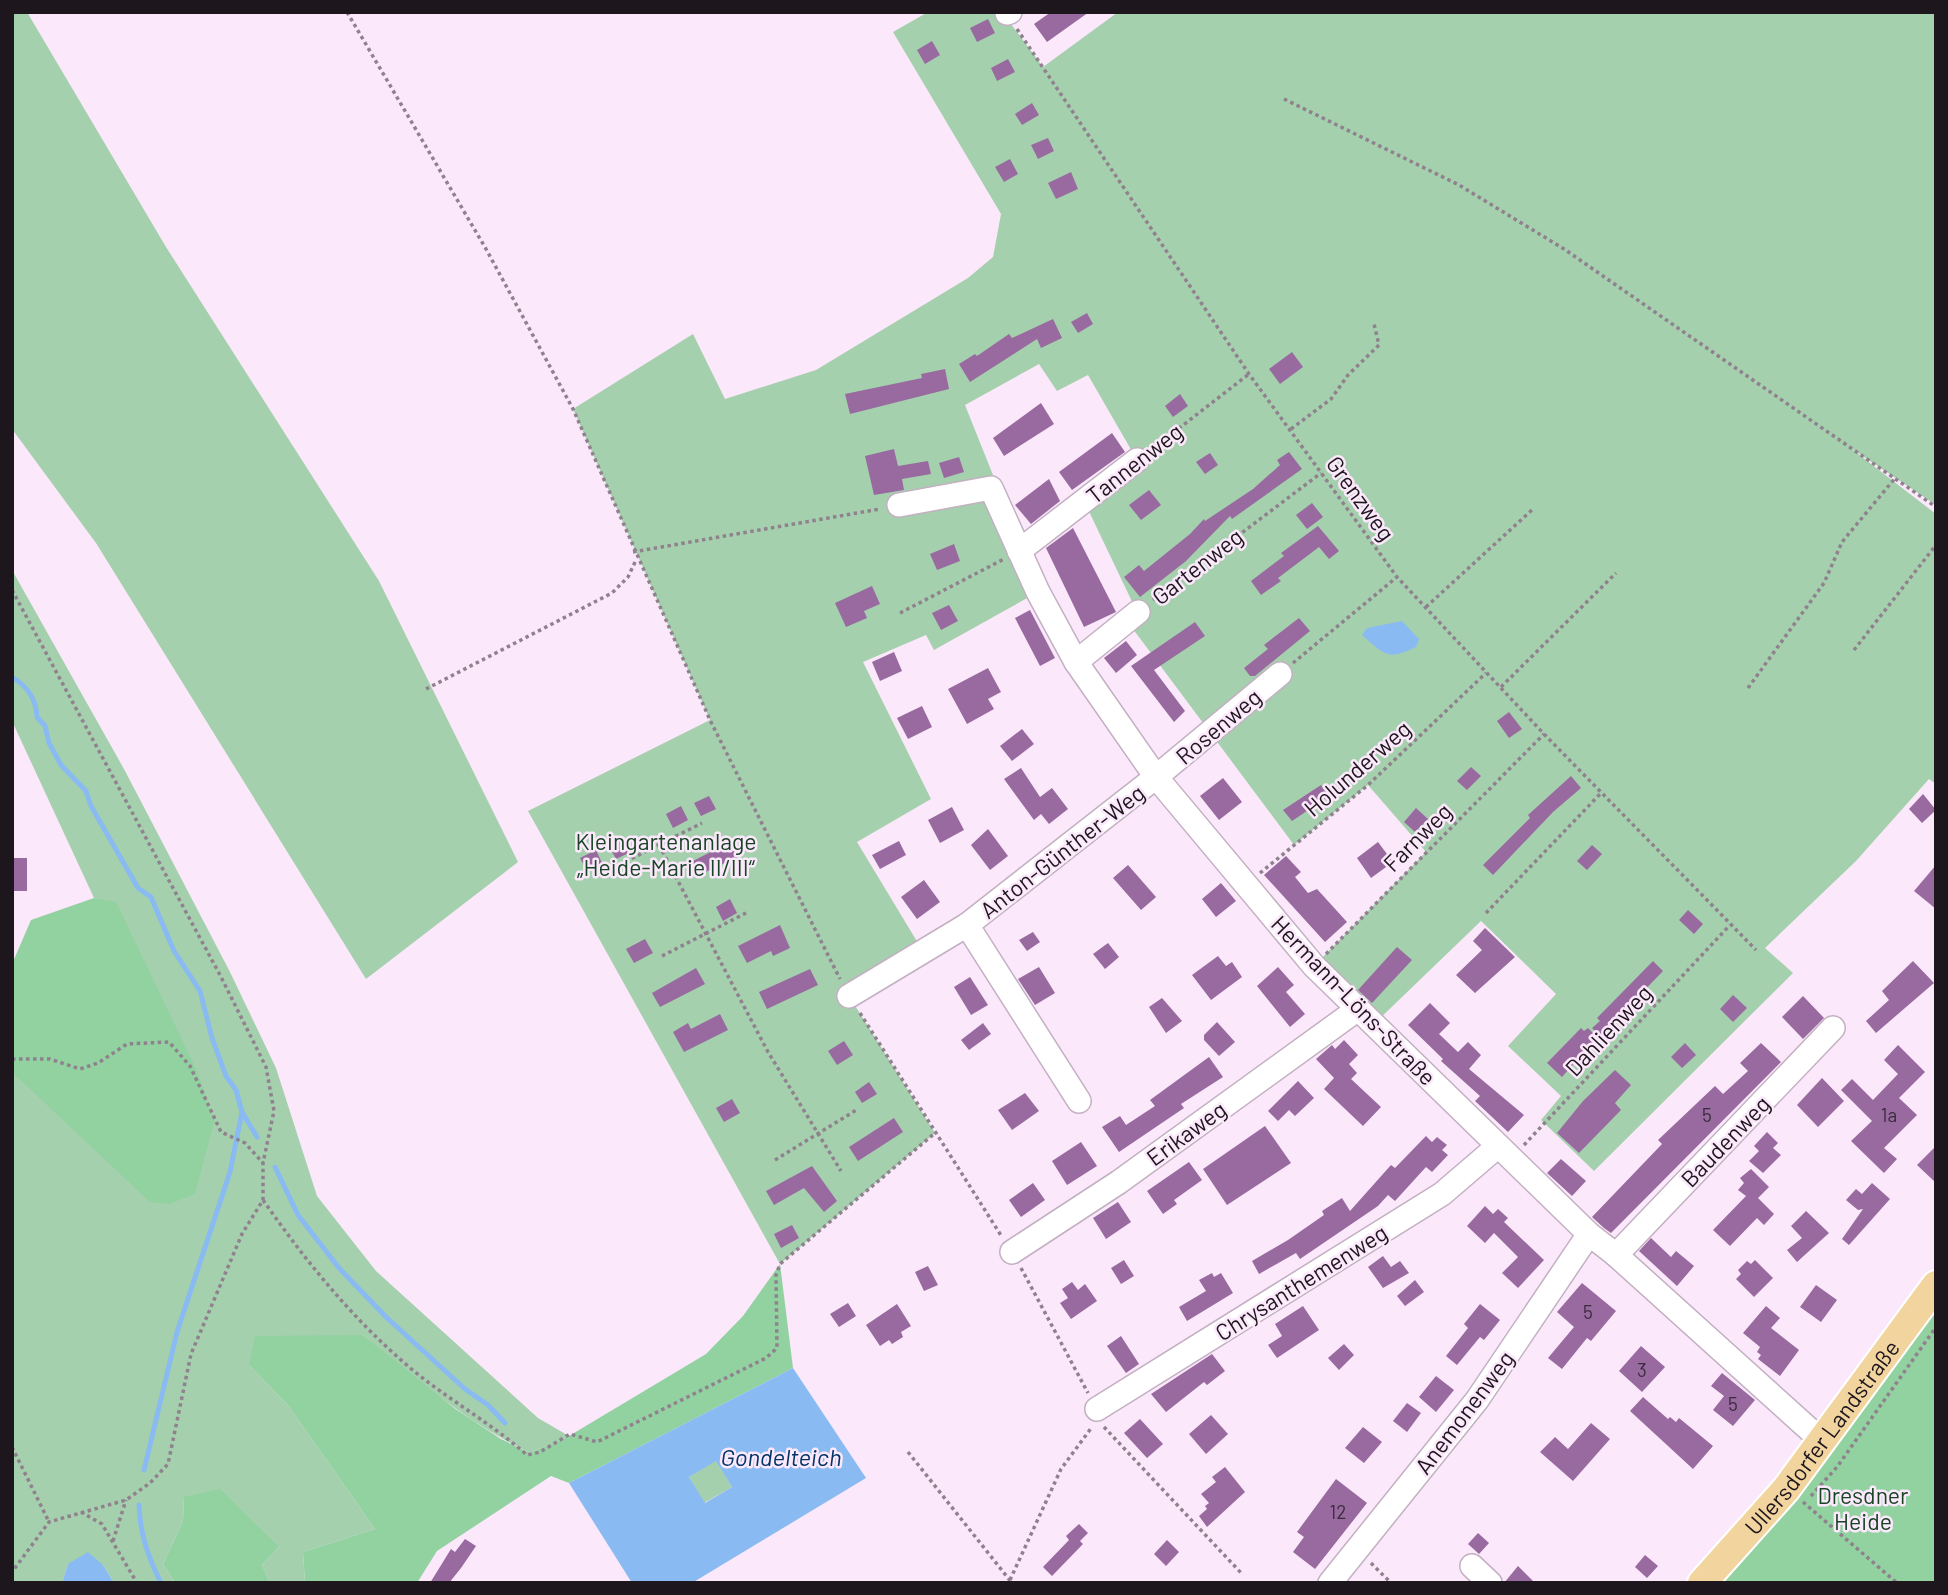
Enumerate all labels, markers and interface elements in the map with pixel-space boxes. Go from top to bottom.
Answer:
street label: Tannenweg [1080,417,1188,509]
street label: Grenzweg [1321,450,1401,546]
street label: Gartenweg [1146,522,1248,610]
street label: Rosenweg [1170,682,1266,770]
street label: Holunderweg [1298,714,1416,822]
street label: Anton-Günther-Weg [974,778,1150,924]
street label: Farnweg [1377,797,1457,877]
park label: Kleingartenanlage „Heide-Marie II/III“ [575,827,757,881]
street label: Hermann-Löns-Straße [1266,909,1442,1091]
street label: Dahlienweg [1559,979,1657,1081]
street label: Baudenweg [1675,1090,1775,1192]
street label: Erikaweg [1141,1095,1231,1171]
house number: 5 [1702,1103,1712,1126]
house number: 1a [1881,1103,1897,1126]
street label: Chrysanthemenweg [1210,1218,1392,1346]
house number: 5 [1583,1300,1593,1323]
street label: Ullersdorfer Landstraße [1738,1334,1905,1540]
street label: Anemonenweg [1408,1345,1520,1479]
house number: 3 [1637,1358,1647,1381]
house number: 5 [1728,1392,1738,1415]
water label: Gondelteich [721,1442,841,1471]
park label: Dresdner Heide [1817,1481,1909,1535]
house number: 12 [1330,1500,1346,1523]

